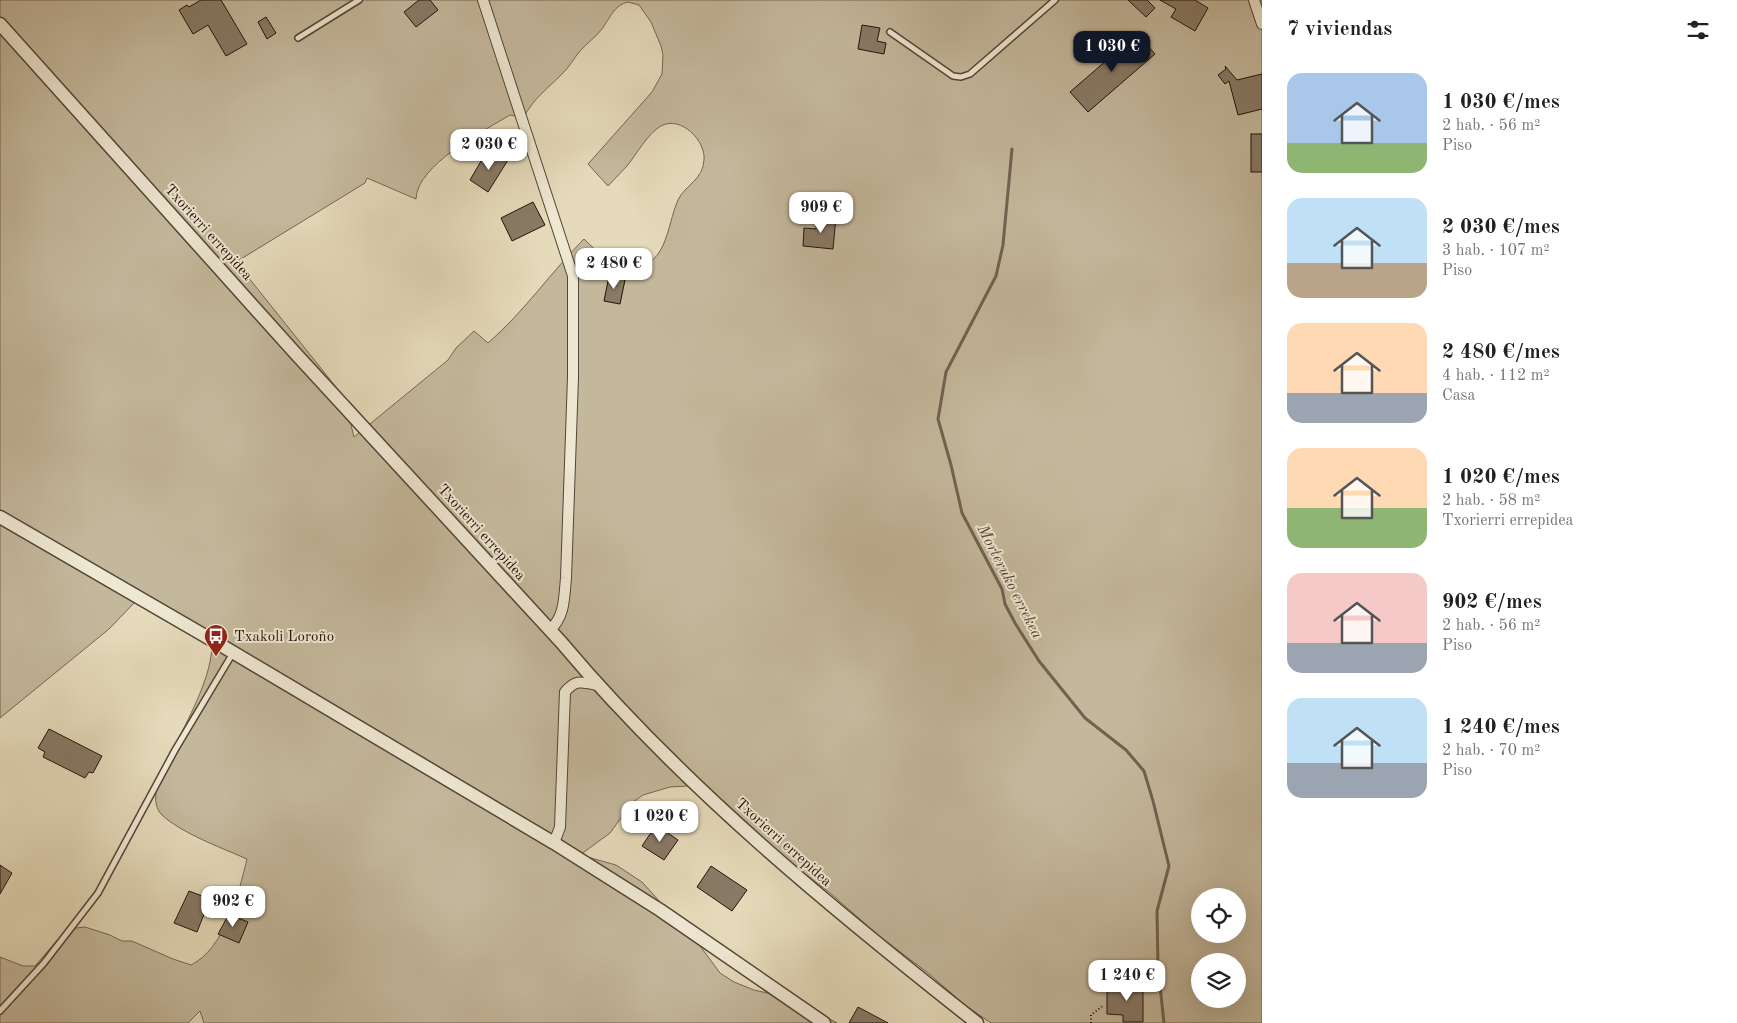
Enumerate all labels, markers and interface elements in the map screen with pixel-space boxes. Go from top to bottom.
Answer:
icon: filters [1684,16,1712,44]
text: 7 viviendas [1287,19,1392,40]
pin: 1 030 € [1066,30,1158,73]
text: 1 030 € [1084,39,1140,55]
text: 1 030 €/mes [1442,92,1560,113]
icon: home [1327,93,1387,153]
text: 2 hab. · 56 m² [1442,118,1540,134]
pin: 2 030 € [443,128,535,171]
text: 2 030 € [461,137,517,153]
text: Piso [1442,138,1472,154]
street label: Txorierri errepidea [161,182,255,284]
pin: 909 € [786,192,856,234]
text: 909 € [800,200,842,216]
text: 2 030 €/mes [1442,217,1560,238]
icon: home [1327,218,1387,278]
text: 3 hab. · 107 m² [1442,243,1550,259]
pin: 2 480 € [568,248,660,290]
text: 2 480 € [586,256,642,272]
text: Piso [1442,263,1472,279]
text: 2 480 €/mes [1442,342,1560,363]
icon: home [1327,343,1387,403]
text: 4 hab. · 112 m² [1442,368,1550,384]
text: Casa [1442,388,1475,404]
text: 1 020 €/mes [1442,467,1560,488]
icon: home [1327,468,1387,528]
street label: Txorierri errepidea [434,482,528,584]
text: 2 hab. · 58 m² [1442,493,1540,509]
text: Txorierri errepidea [1442,513,1574,529]
water label: Morteruko errekea [973,521,1045,642]
text: 902 €/mes [1442,592,1542,613]
icon: home [1327,593,1387,653]
text: 2 hab. · 56 m² [1442,618,1540,634]
bus stop icon: Txakoli Loroño [203,623,229,657]
place label: Txakoli Loroño [234,630,334,645]
text: Piso [1442,638,1472,654]
text: 1 240 €/mes [1442,717,1560,738]
icon: home [1327,718,1387,778]
text: 2 hab. · 70 m² [1442,743,1540,759]
text: Piso [1442,763,1472,779]
street label: Txorierri errepidea [732,796,834,890]
pin: 1 020 € [614,800,706,843]
text: 1 020 € [632,809,688,825]
pin: 902 € [198,886,268,928]
map controls [1191,888,1246,1008]
button: locate [1191,888,1246,943]
text: 902 € [212,894,254,910]
button: layers [1191,953,1246,1008]
pin: 1 240 € [1081,960,1173,1002]
text: 1 240 € [1099,968,1155,984]

